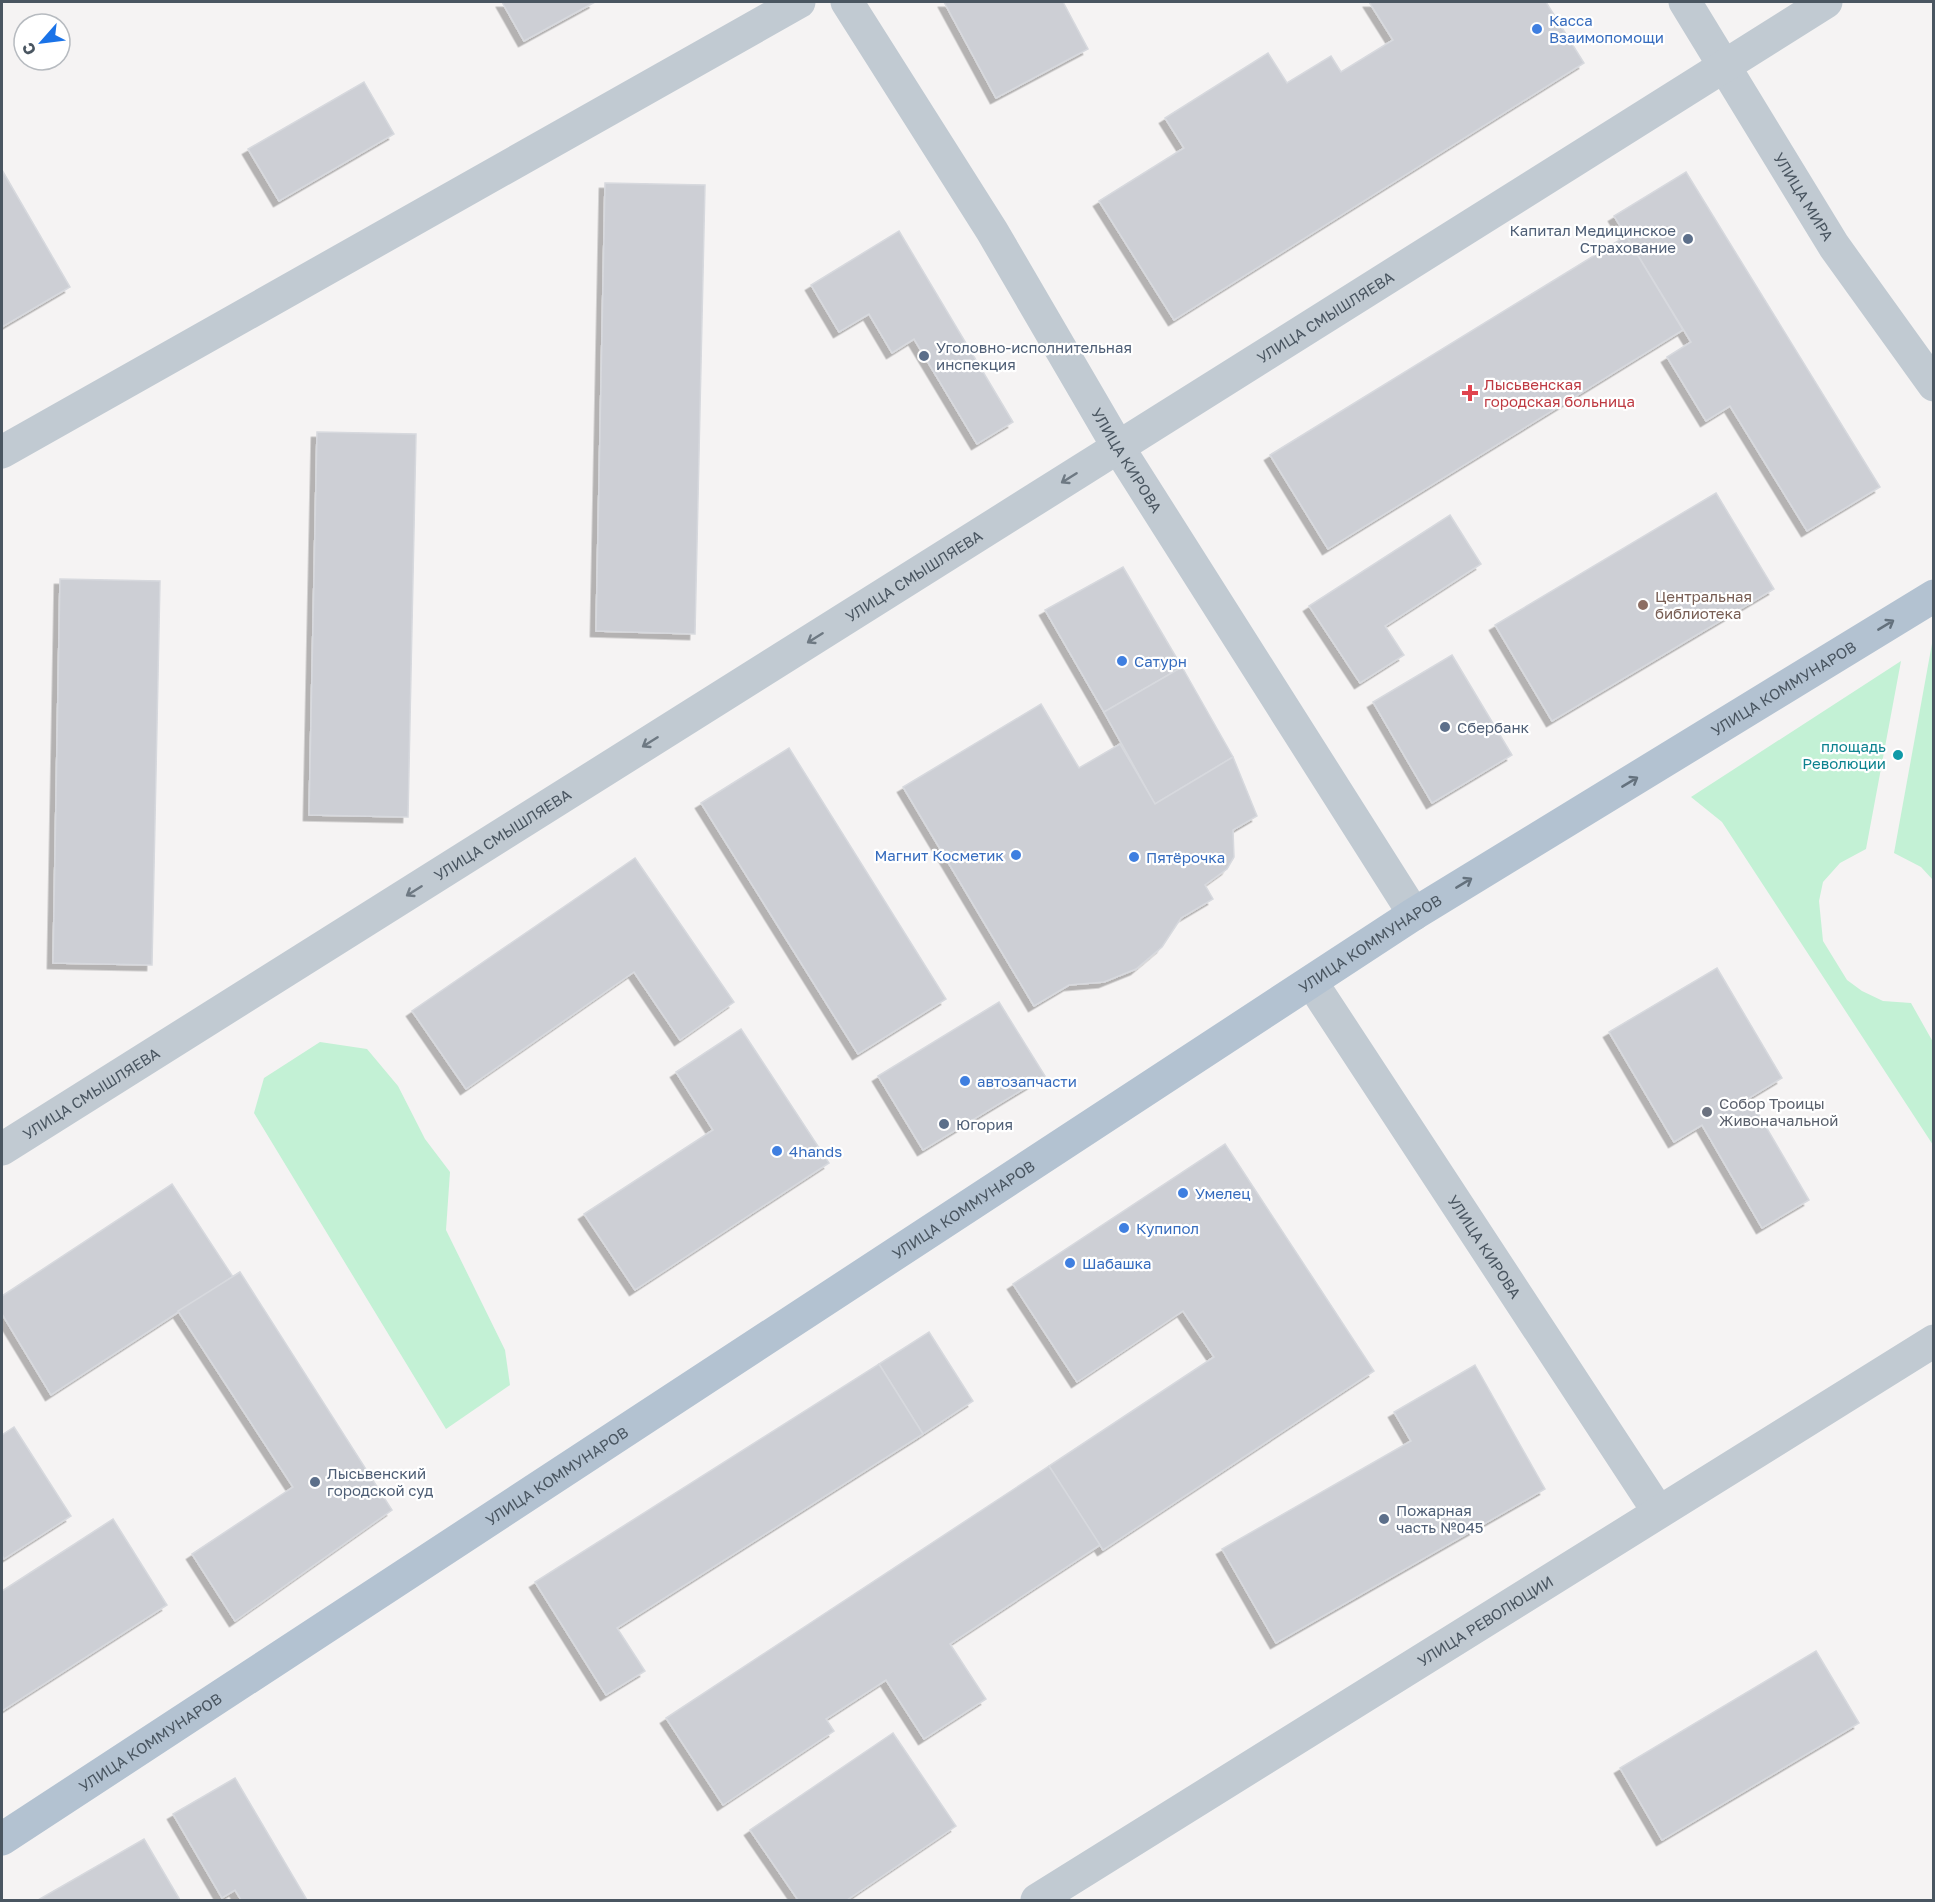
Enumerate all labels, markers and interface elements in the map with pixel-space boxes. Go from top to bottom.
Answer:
place label: Касса Взаимопомощи [1549,11,1664,46]
north arrow [12,12,72,72]
marker: Касса Взаимопомощи [1530,22,1544,36]
text: С [17,39,40,59]
street label: УЛИЦА МИРА [1770,149,1838,244]
place label: Капитал Медицинское Страхование [1509,221,1676,256]
marker: Капитал Медицинское Страхование [1681,232,1695,246]
street label: УЛИЦА СМЫШЛЯЕВА [1253,267,1397,367]
place label: Уголовно-исполнительная инспекция [936,338,1132,373]
marker: Уголовно-исполнительная инспекция [917,349,931,363]
place label: Лысьвенская городская больница [1484,375,1635,410]
marker: Лысьвенская городская больница [1461,384,1479,402]
street label: УЛИЦА КИРОВА [1088,404,1166,516]
one-way arrow [1061,473,1078,485]
street label: УЛИЦА СМЫШЛЯЕВА [842,526,985,625]
place label: Центральная библиотека [1655,587,1752,622]
marker: Центральная библиотека [1636,598,1650,612]
one-way arrow [1877,619,1894,631]
one-way arrow [807,633,824,645]
street label: УЛИЦА КОММУНАРОВ [1708,637,1859,739]
place label: Сатурн [1134,652,1187,670]
marker: Сатурн [1115,654,1129,668]
place label: Сбербанк [1457,718,1530,736]
marker: Сбербанк [1438,720,1452,734]
one-way arrow [642,737,659,749]
place label: площадь Революции [1802,737,1886,772]
marker: площадь Революции [1891,748,1905,762]
one-way arrow [1621,775,1638,787]
street label: УЛИЦА СМЫШЛЯЕВА [431,785,574,884]
place label: Магнит Косметик [874,846,1004,864]
marker: Магнит Косметик [1009,848,1023,862]
place label: Пятёрочка [1146,848,1225,866]
marker: Пятёрочка [1127,850,1141,864]
one-way arrow [1455,877,1472,889]
one-way arrow [406,885,423,897]
street label: УЛИЦА КОММУНАРОВ [1295,890,1445,996]
street label: УЛИЦА СМЫШЛЯЕВА [19,1043,163,1143]
place label: автозапчасти [977,1072,1077,1090]
marker: автозапчасти [958,1074,972,1088]
place label: Собор Троицы Живоначальной [1719,1094,1838,1129]
marker: Собор Троицы Живоначальной [1700,1105,1714,1119]
place label: Югория [956,1115,1013,1133]
marker: Югория [937,1117,951,1131]
place label: 4hands [789,1142,842,1160]
marker: 4hands [770,1144,784,1158]
street label: УЛИЦА КОММУНАРОВ [888,1156,1038,1263]
place label: Умелец [1195,1184,1251,1202]
marker: Умелец [1176,1186,1190,1200]
street label: УЛИЦА КИРОВА [1444,1191,1525,1301]
place label: Купипол [1136,1219,1199,1237]
marker: Купипол [1117,1221,1131,1235]
place label: Шабашка [1082,1254,1152,1272]
marker: Шабашка [1063,1256,1077,1270]
street label: УЛИЦА КОММУНАРОВ [482,1422,631,1529]
place label: Лысьвенский городской суд [327,1464,433,1499]
marker: Лысьвенский городской суд [308,1475,322,1489]
place label: Пожарная часть №045 [1396,1501,1484,1536]
marker: Пожарная часть №045 [1377,1512,1391,1526]
street label: УЛИЦА РЕВОЛЮЦИИ [1414,1572,1556,1670]
street label: УЛИЦА КОММУНАРОВ [75,1689,225,1795]

